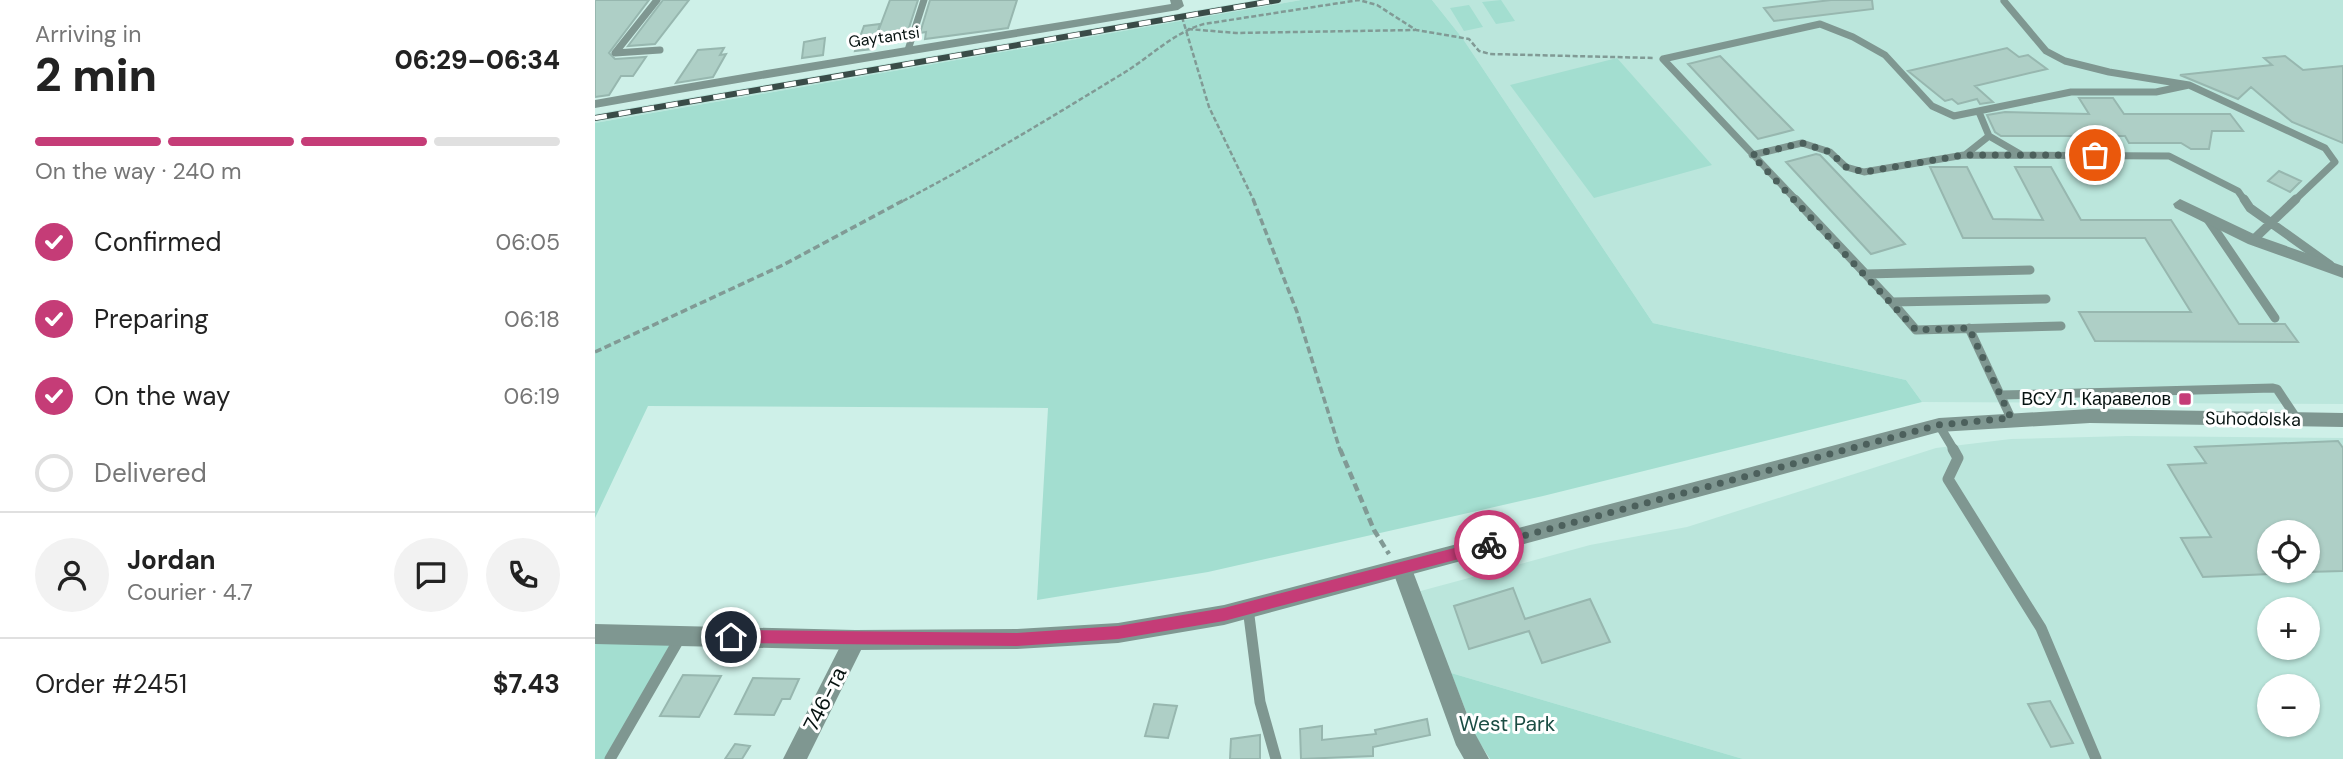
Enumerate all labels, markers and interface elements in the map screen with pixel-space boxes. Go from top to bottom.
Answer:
text: Arriving in [35,19,141,49]
street label: Gaytantsi [847,22,921,52]
text: 06:29–06:34 [394,43,560,77]
text: 2 min [35,45,157,105]
pin [2065,125,2125,185]
icon: bag [2076,136,2114,174]
text: On the way · 240 m [35,156,242,186]
icon: check [35,223,73,261]
text: Confirmed [94,225,221,259]
text: 06:05 [495,227,560,257]
icon: check [35,300,73,338]
text: Preparing [94,302,209,336]
text: 06:18 [504,304,560,334]
icon: check [35,377,73,415]
text: On the way [94,379,230,413]
text: 06:19 [504,381,560,411]
place label: ВСУ Л. Каравелов [2021,387,2171,411]
marker: ВСУ Л. Каравелов [2177,391,2193,407]
street label: Suhodolska [2205,406,2301,432]
text: Delivered [94,456,207,490]
courier [1454,510,1524,580]
map controls [2257,520,2320,737]
button: locate [2257,520,2320,583]
icon: bike [1470,526,1508,564]
button: person [35,538,109,612]
button: chat [394,538,468,612]
button: phone [486,538,560,612]
text: Jordan [127,543,216,577]
text: Courier · 4.7 [127,577,253,607]
button: + [2257,597,2320,660]
pin [701,607,761,667]
icon: home [712,618,750,656]
street label: 746-та [797,662,853,736]
text: Order #2451 [35,667,187,701]
text: $7.43 [493,667,560,701]
button: − [2257,674,2320,737]
park label: West Park [1459,710,1556,738]

